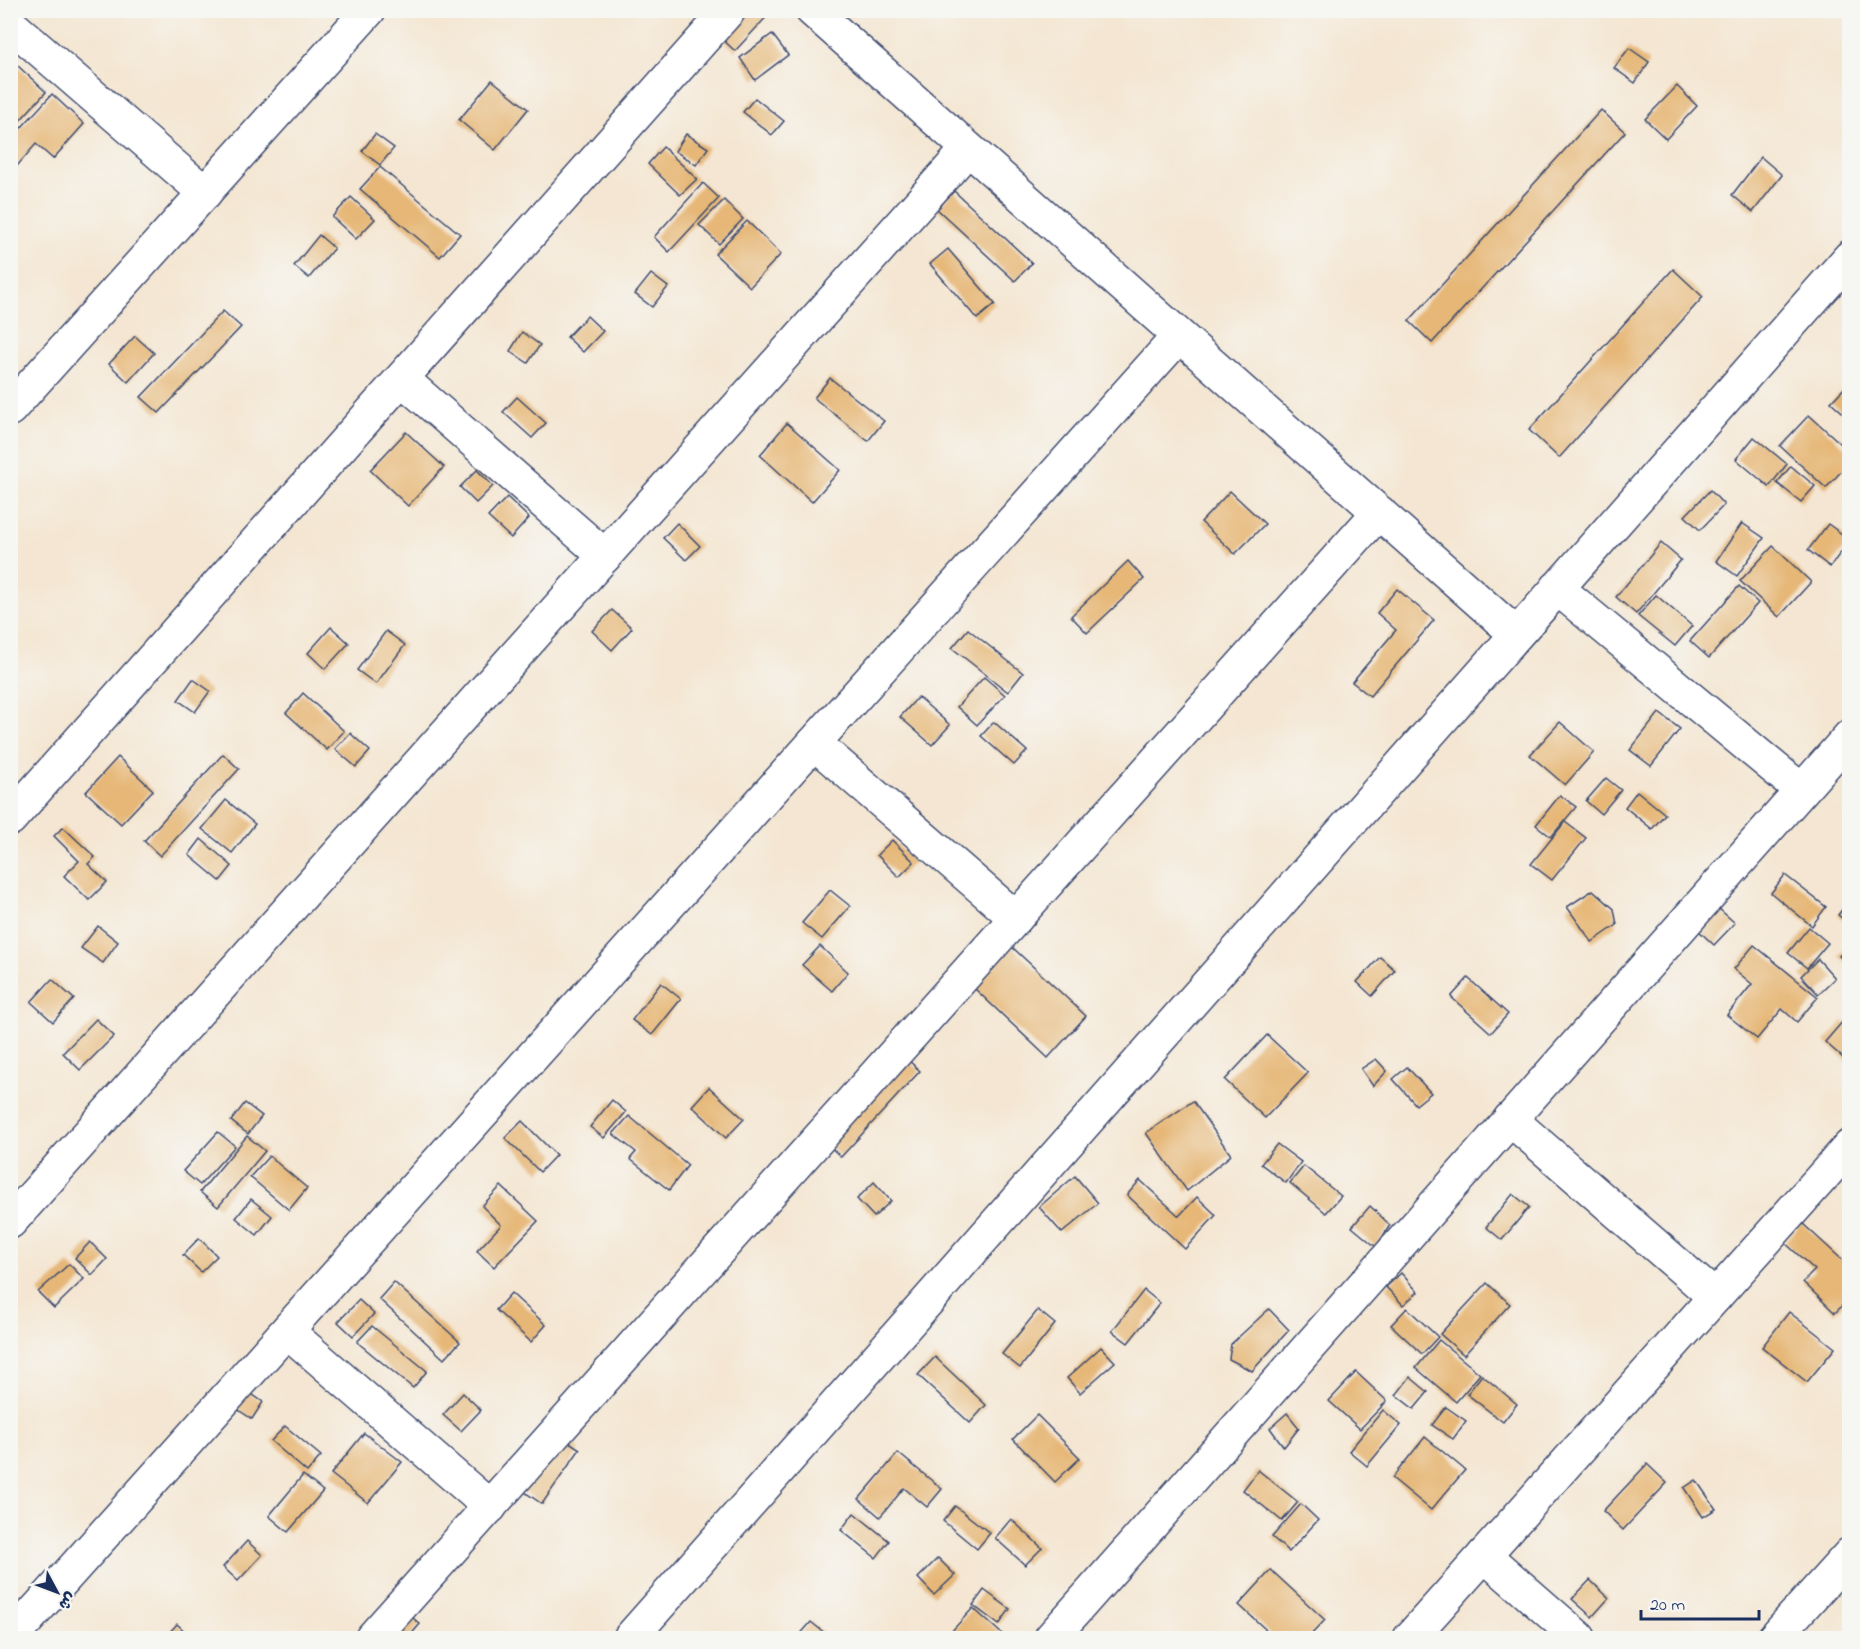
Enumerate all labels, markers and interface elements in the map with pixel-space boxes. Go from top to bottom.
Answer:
north arrow [27,1562,87,1622]
scale bar [1641,1583,1760,1621]
text: ش [52,1586,82,1615]
text: 20 m [1650,1593,1685,1619]

